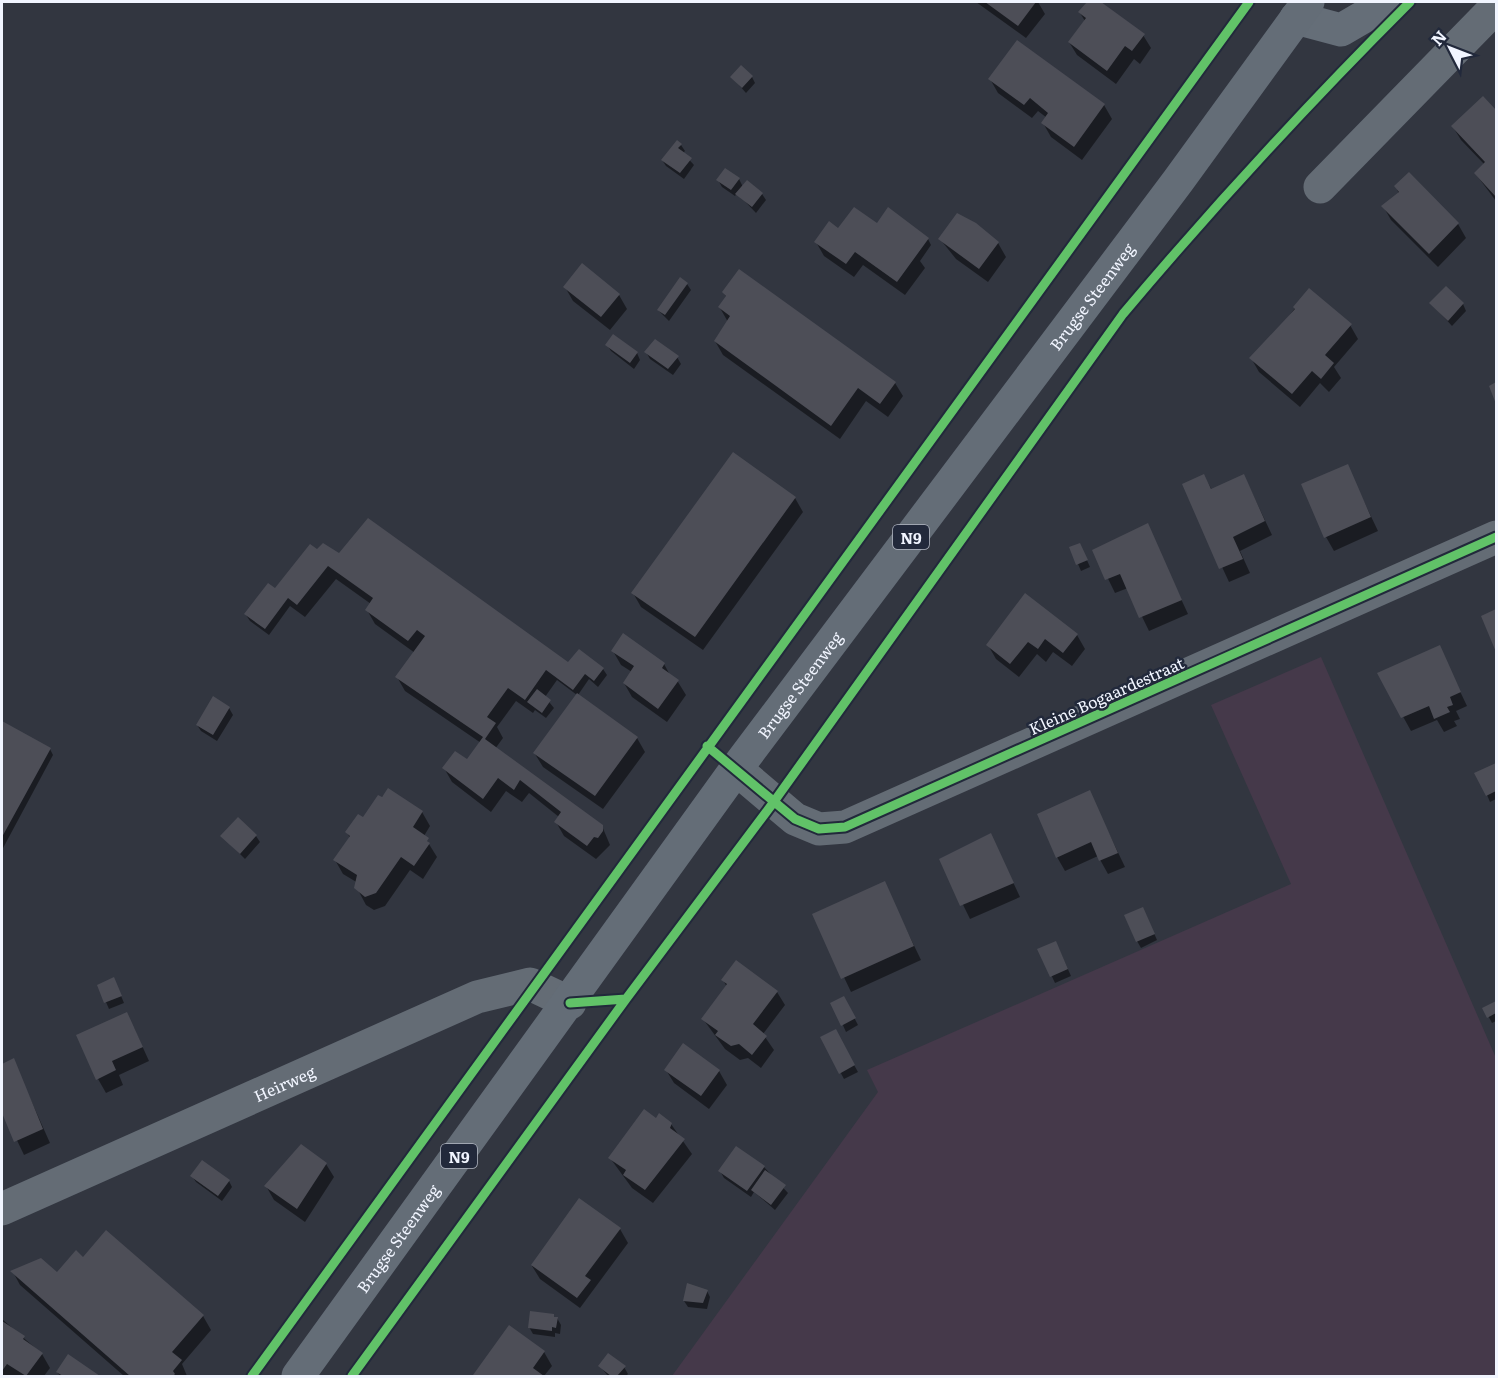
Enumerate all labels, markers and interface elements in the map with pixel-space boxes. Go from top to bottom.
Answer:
north arrow [1420,18,1480,78]
text: N [1425,24,1452,50]
street label: Brugse Steenweg [1043,237,1140,355]
road number: N9 [893,525,929,549]
street label: Brugse Steenweg [751,626,848,743]
street label: Kleine Bogaardestraat [1024,650,1188,740]
street label: Heirweg [249,1059,319,1107]
road number: N9 [441,1144,477,1168]
street label: Brugse Steenweg [350,1179,445,1297]

